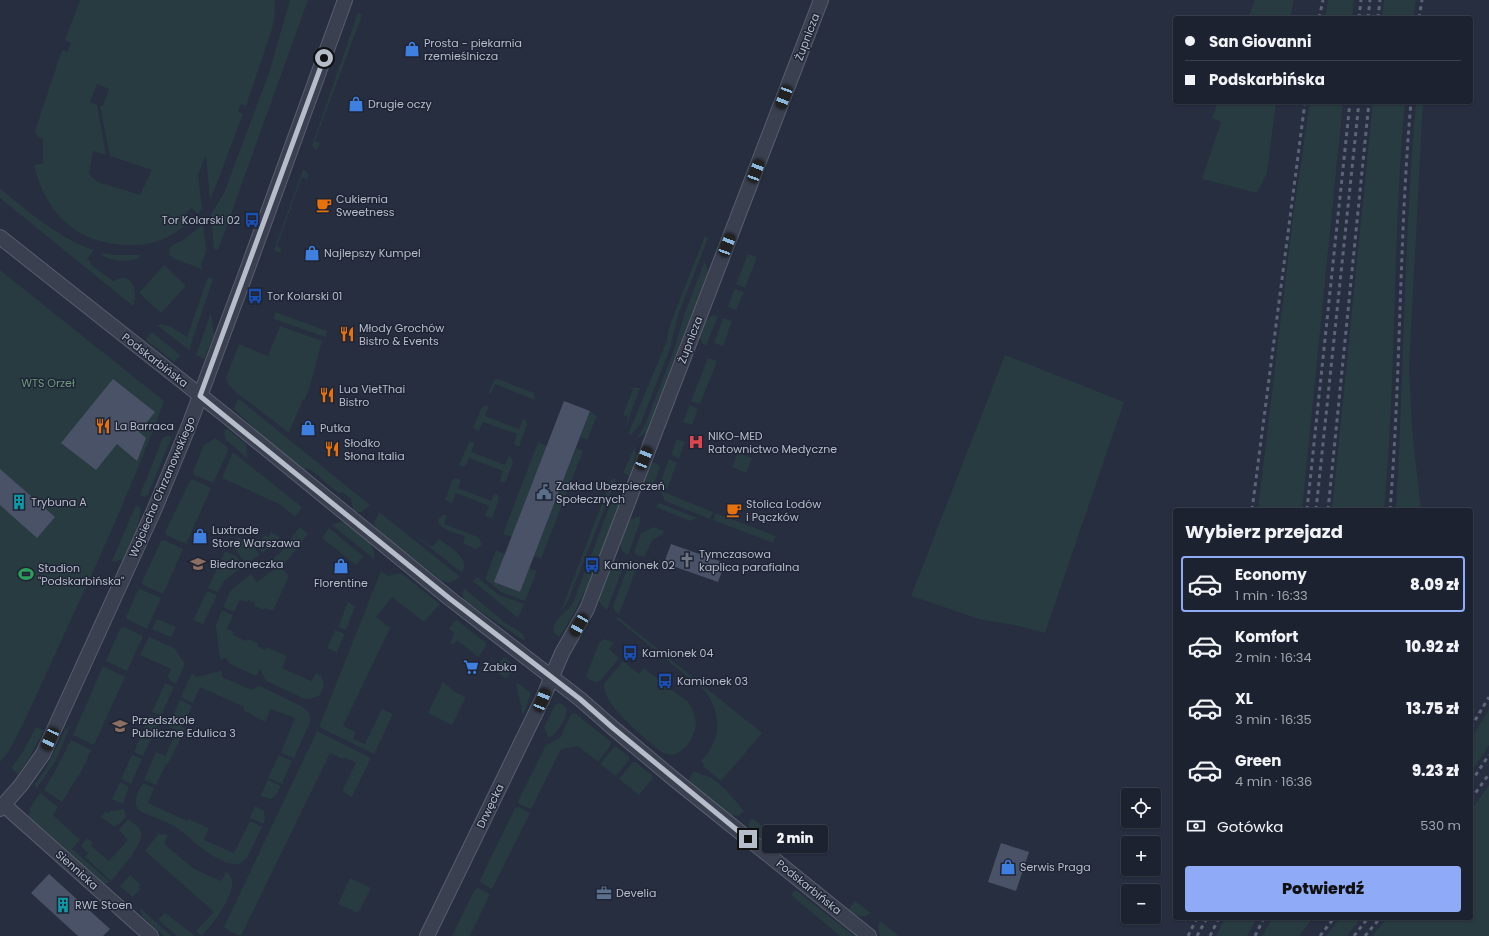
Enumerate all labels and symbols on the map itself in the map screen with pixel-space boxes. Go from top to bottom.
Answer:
street label: Żupnicza [791,11,823,63]
place label: Prosta - piekarnia rzemieślnicza [424,35,522,64]
shop icon: Prosta - piekarnia rzemieślnicza [403,40,421,58]
route start [315,49,333,67]
car [774,84,794,110]
shop icon: Drugie oczy [347,95,365,113]
place label: Drugie oczy [368,96,433,112]
car [746,158,766,184]
place label: Cukiernia Sweetness [336,191,395,220]
cafe icon: Cukiernia Sweetness [315,196,333,214]
bus stop icon: Tor Kolarski 02 [243,211,261,229]
place label: Tor Kolarski 02 [162,212,240,228]
car [717,232,737,258]
shop icon: Najlepszy Kumpel [303,244,321,262]
place label: Najlepszy Kumpel [324,245,421,261]
bus stop icon: Tor Kolarski 01 [246,287,264,305]
place label: Tor Kolarski 01 [267,288,342,304]
street label: Żupnicza [674,314,706,366]
place label: Młody Grochów Bistro & Events [359,320,444,349]
restaurant icon: Młody Grochów Bistro & Events [338,325,356,343]
street label: Podskarbińska [119,329,191,391]
park label: WTS Orzeł [21,375,75,391]
place label: Lua VietThai Bistro [339,381,406,410]
restaurant icon: Lua VietThai Bistro [318,386,336,404]
street label: Wojciecha Chrzanowskiego [125,414,199,560]
restaurant icon: La Barraca [94,417,112,435]
place label: La Barraca [115,418,174,434]
shop icon: Putka [299,419,317,437]
place label: Putka [320,420,351,436]
place label: NIKO-MED Ratownictwo Medyczne [708,428,837,457]
hospital icon: NIKO-MED Ratownictwo Medyczne [687,433,705,451]
place label: Słodko Słona Italia [344,435,405,464]
restaurant icon: Słodko Słona Italia [323,440,341,458]
car [634,445,654,471]
place label: Zakład Ubezpieczeń Społecznych [556,478,665,507]
public building icon: Zakład Ubezpieczeń Społecznych [535,483,553,501]
building icon: Trybuna A [10,493,28,511]
place label: Trybuna A [31,494,87,510]
place label: Stolica Lodów i Pączków [746,496,821,525]
cafe icon: Stolica Lodów i Pączków [725,501,743,519]
place label: Luxtrade Store Warszawa [212,522,300,551]
shop icon: Luxtrade Store Warszawa [191,527,209,545]
place label: Tymczasowa kaplica parafialna [699,546,799,575]
church icon: Tymczasowa kaplica parafialna [678,551,696,569]
school or university icon: Biedroneczka [189,555,207,573]
place label: Biedroneczka [210,556,284,572]
bus stop icon: Kamionek 02 [583,556,601,574]
shop icon: Florentine [332,557,350,575]
place label: Kamionek 02 [604,557,675,573]
place label: Stadion "Podskarbińska" [38,560,124,589]
sports icon: Stadion "Podskarbińska" [17,565,35,583]
place label: Florentine [314,575,368,591]
car [568,612,590,638]
bus stop icon: Kamionek 04 [621,644,639,662]
place label: Kamionek 04 [642,645,713,661]
supermarket icon: Żabka [462,658,480,676]
place label: Żabka [483,659,517,675]
bus stop icon: Kamionek 03 [656,672,674,690]
place label: Kamionek 03 [677,673,748,689]
car [532,687,552,713]
place label: Przedszkole Publiczne Edulica 3 [132,712,236,741]
school or university icon: Przedszkole Publiczne Edulica 3 [111,717,129,735]
car [39,726,61,752]
street label: Drwęcka [472,781,508,831]
callout: 2 min [762,825,828,853]
route end [739,830,757,848]
street label: Siennicka [52,846,102,894]
street label: Podskarbińska [773,856,845,918]
shop icon: Serwis Praga [999,858,1017,876]
place label: Serwis Praga [1020,859,1091,875]
office icon: Develia [595,884,613,902]
place label: Develia [616,885,656,901]
building icon: RWE Stoen [54,896,72,914]
place label: RWE Stoen [75,897,132,913]

